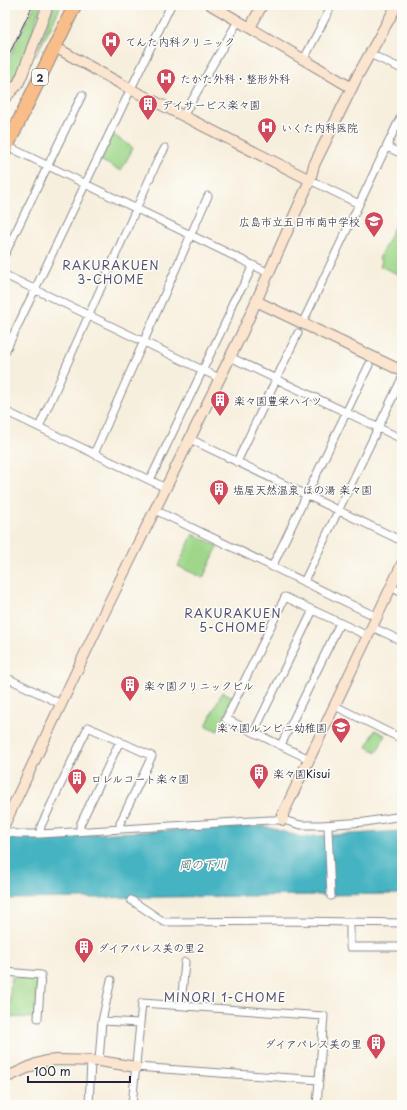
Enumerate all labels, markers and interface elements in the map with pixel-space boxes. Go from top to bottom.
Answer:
hospital icon: てんた内科クリニック [100,30,122,58]
place label: てんた内科クリニック [125,33,235,50]
hospital icon: たかた外科・整形外科 [155,67,177,95]
road number: 2 [32,69,48,85]
place label: たかた外科・整形外科 [180,70,290,87]
building icon: デイサービス楽々園 [137,93,159,121]
place label: デイサービス楽々園 [162,96,261,113]
hospital icon: いくた内科医院 [256,116,278,144]
place label: いくた内科医院 [281,119,358,136]
school or university icon: 広島市立五日市南中学校 [363,210,385,238]
place label: 広島市立五日市南中学校 [239,213,360,230]
district label: RAKURAKUEN 3-CHOME [62,256,160,288]
building icon: 楽々園豊栄ハイツ [209,389,231,417]
place label: 楽々園豊栄ハイツ [234,392,322,409]
building icon: 塩屋天然温泉 ほの湯 楽々園 [208,478,230,506]
place label: 塩屋天然温泉 ほの湯 楽々園 [233,481,372,498]
district label: RAKURAKUEN 5-CHOME [184,604,282,636]
building icon: 楽々園クリニックビル [119,674,141,702]
place label: 楽々園クリニックビル [144,677,254,694]
school or university icon: 楽々園ルンビニ幼稚園 [330,716,352,744]
place label: 楽々園ルンビニ幼稚園 [217,719,327,736]
building icon: 楽々園Kisui [248,762,270,790]
place label: 楽々園Kisui [273,765,330,782]
building icon: ロレルコート楽々園 [66,767,88,795]
place label: ロレルコート楽々園 [91,770,189,787]
water label: 岡の下川 [179,855,227,873]
building icon: ダイアパレス美の里２ [73,936,95,964]
place label: ダイアパレス美の里２ [98,939,206,956]
district label: MINORI 1-CHOME [164,988,286,1006]
building icon: ダイアパレス美の里 [365,1032,387,1060]
place label: ダイアパレス美の里 [265,1035,362,1052]
scale bar [28,1058,130,1084]
text: 100 m [34,1062,71,1080]

